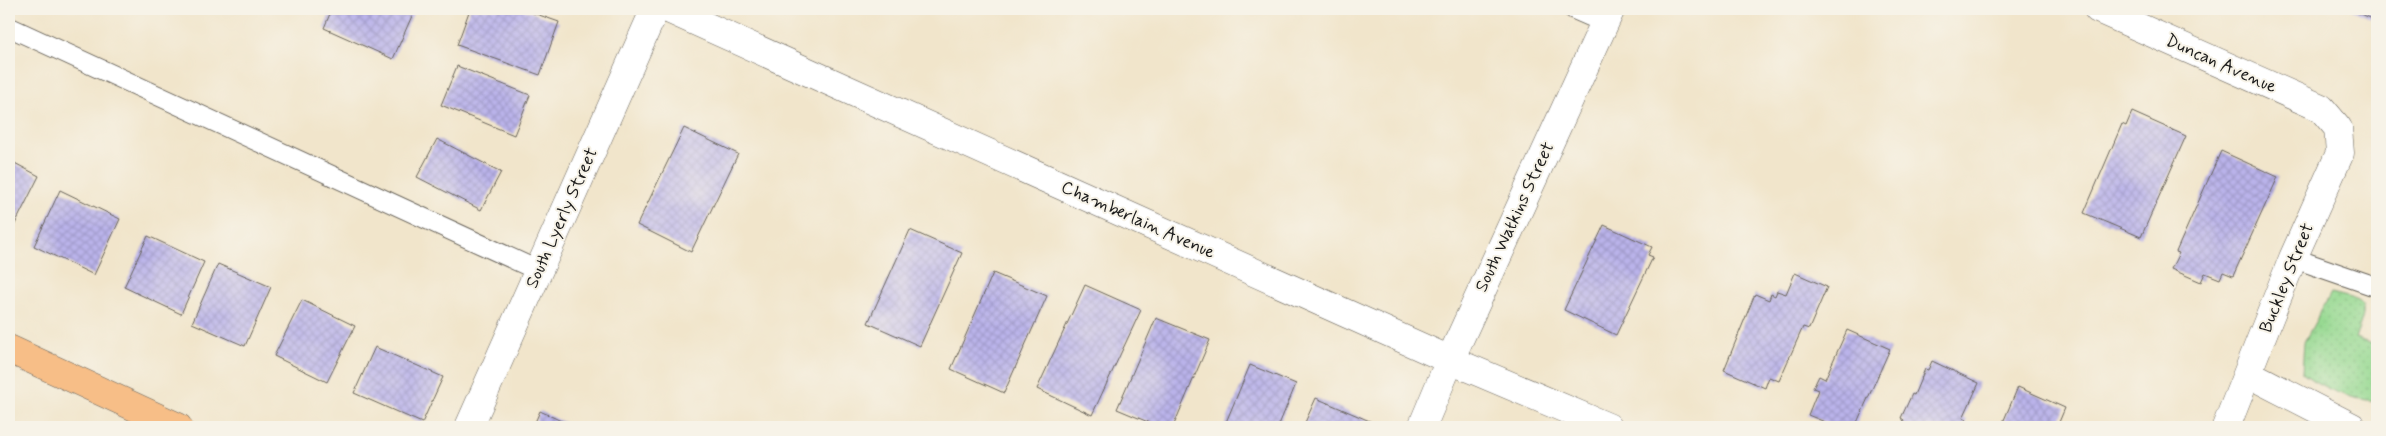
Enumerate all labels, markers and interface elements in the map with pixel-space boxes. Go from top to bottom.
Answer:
street label: Duncan Avenue [2162,29,2280,99]
street label: South Watkins Street [1470,138,1560,296]
street label: South Lyerly Street [520,144,604,292]
street label: Chamberlain Avenue [1057,175,1219,265]
street label: Buckley Street [2254,220,2320,336]

